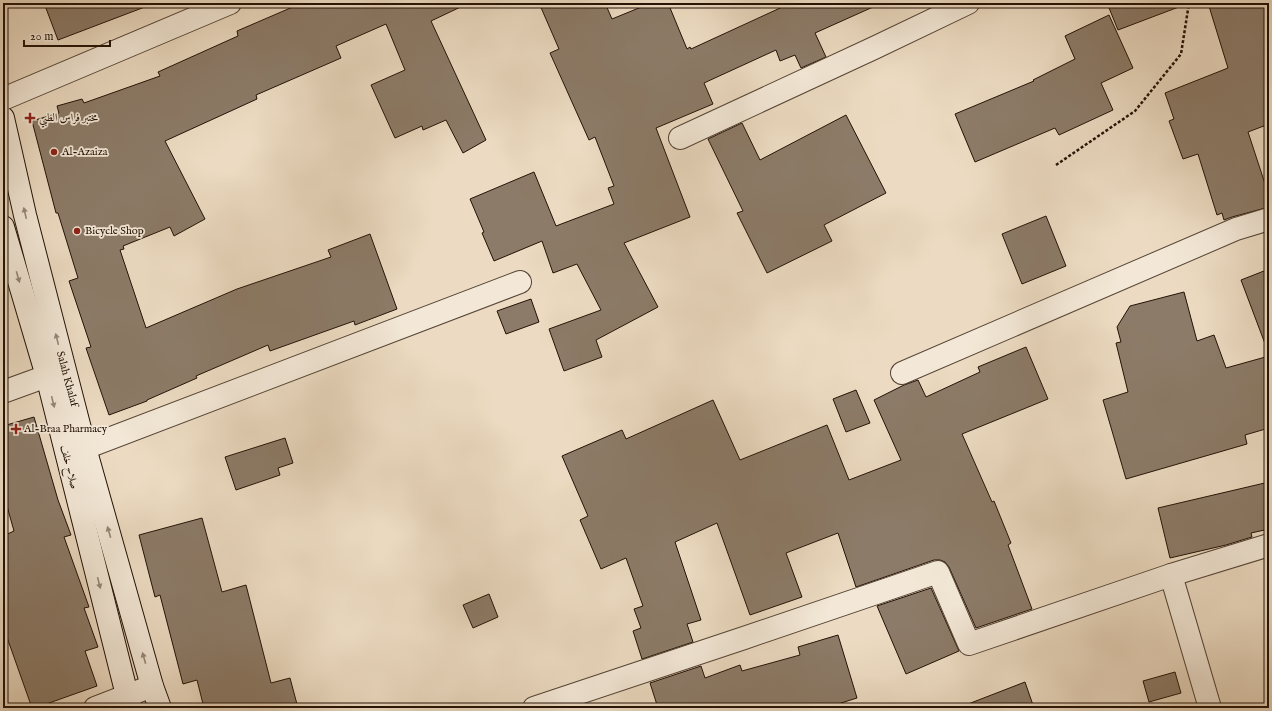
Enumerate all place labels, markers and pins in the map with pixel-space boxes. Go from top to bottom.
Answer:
place label: مختبر فراس الطبي [39,111,98,128]
marker: مختبر فراس الطبي [24,112,36,124]
place label: Al-Azaiza [61,145,108,159]
marker: Al-Azaiza [49,147,59,157]
place label: Bicycle Shop [85,224,144,238]
marker: Bicycle Shop [72,226,82,236]
place label: Al-Braa Pharmacy [23,422,108,436]
marker: Al-Braa Pharmacy [11,424,21,434]

